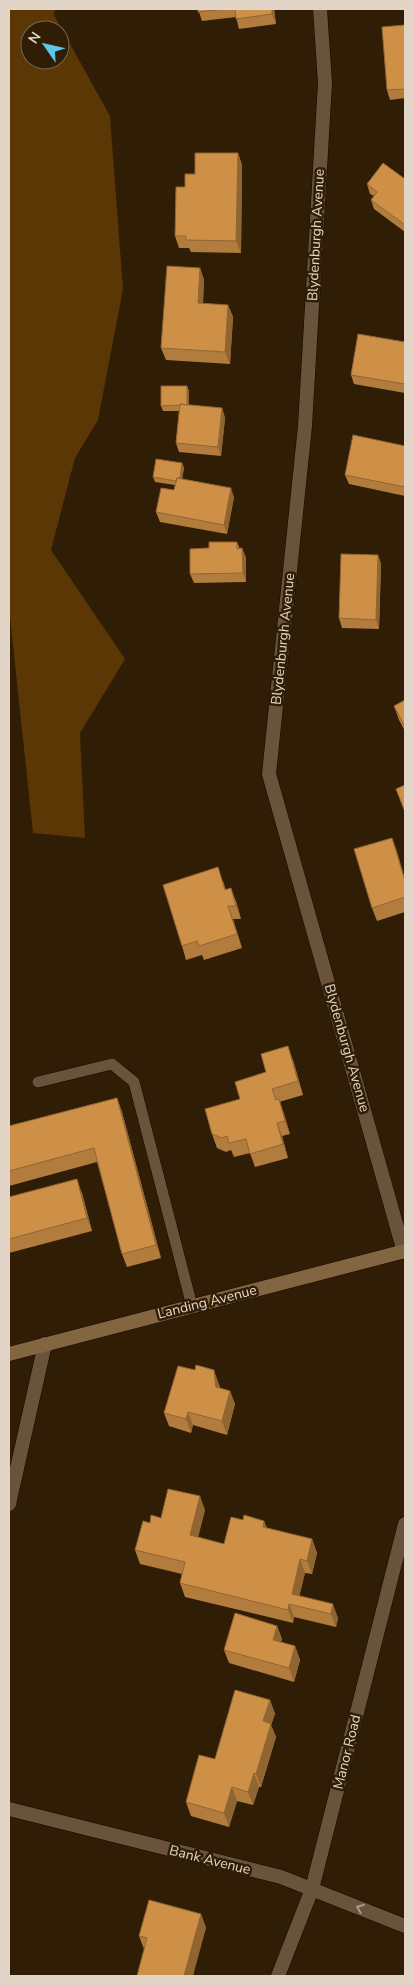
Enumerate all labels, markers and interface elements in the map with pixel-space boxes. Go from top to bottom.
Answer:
north arrow [20,20,70,70]
text: N [24,28,45,48]
street label: Blydenburgh Avenue [303,168,329,302]
street label: Blydenburgh Avenue [267,572,299,706]
street label: Blydenburgh Avenue [320,982,374,1114]
street label: Landing Avenue [155,1280,259,1324]
street label: Manor Road [329,1713,365,1791]
street label: Bank Avenue [167,1841,253,1879]
one-way arrow [356,1903,365,1914]

